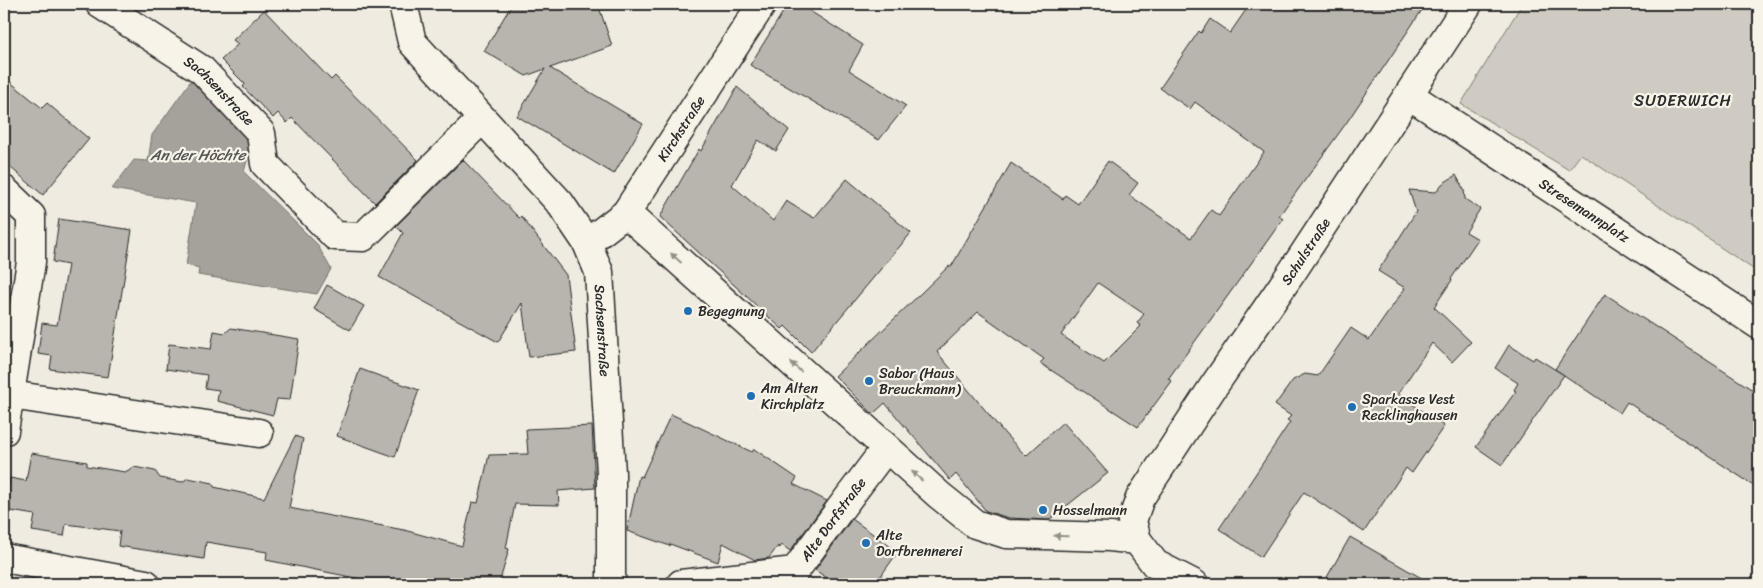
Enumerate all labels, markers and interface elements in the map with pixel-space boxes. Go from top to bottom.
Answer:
street label: Sachsenstraße [179,49,261,132]
district label: SUDERWICH [1634,86,1732,115]
street label: Kirchstraße [650,90,712,167]
water label: An der Höchte [150,142,247,168]
street label: Stresemannplatz [1534,171,1635,250]
street label: Schulstraße [1274,212,1337,290]
one-way arrow [669,253,682,264]
street label: Sachsenstraße [587,284,618,377]
place label: Begegnung [698,299,765,324]
marker: Begegnung [682,305,694,317]
one-way arrow [791,361,803,373]
place label: Sabor (Haus Breuckmann) [879,361,962,402]
marker: Sabor (Haus Breuckmann) [863,375,875,387]
place label: Am Alten Kirchplatz [760,376,824,417]
place label: Sparkasse Vest Recklinghausen [1362,387,1458,428]
marker: Am Alten Kirchplatz [745,390,757,402]
marker: Sparkasse Vest Recklinghausen [1346,401,1358,413]
one-way arrow [912,470,924,482]
street label: Alte Dorfstraße [793,472,872,567]
place label: Hosselmann [1053,498,1127,523]
marker: Hosselmann [1037,504,1049,516]
place label: Alte Dorfbrennerei [875,523,964,564]
one-way arrow [1053,531,1069,539]
marker: Alte Dorfbrennerei [860,537,872,549]

